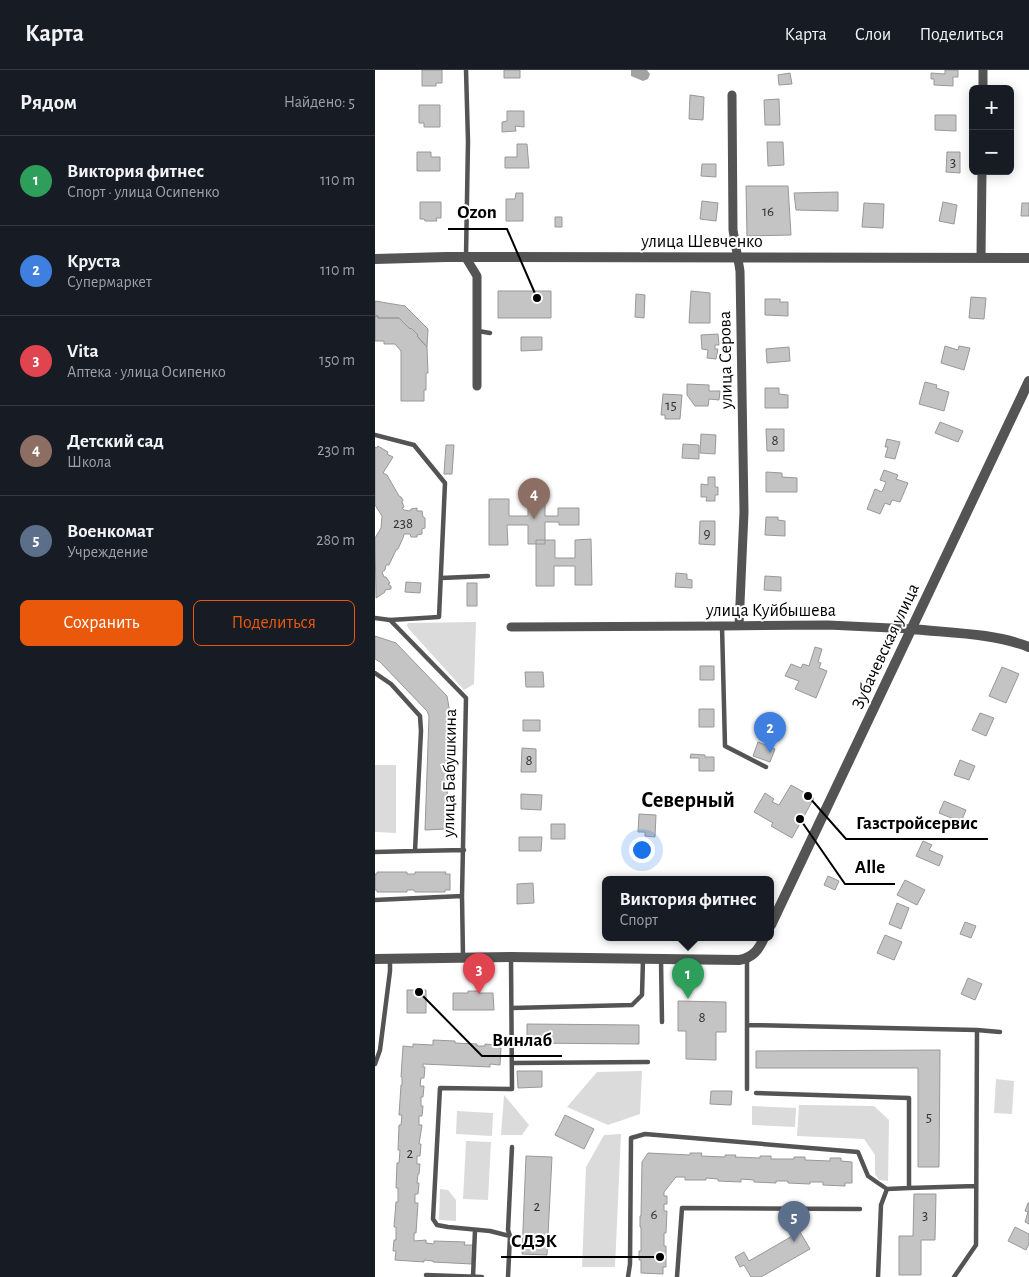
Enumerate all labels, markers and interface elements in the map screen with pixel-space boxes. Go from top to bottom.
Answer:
text: Карта [25,22,84,46]
text: Карта [785,26,827,44]
text: Слои [855,26,891,44]
text: Поделиться [919,26,1004,44]
map controls [969,85,1014,175]
button: + [969,85,1014,130]
text: Рядом [20,92,77,113]
text: Найдено: 5 [284,94,355,110]
button: − [969,130,1014,175]
house number: 3 [950,155,956,170]
text: Виктория фитнес [67,162,204,181]
text: 1 [33,172,39,188]
text: 110 m [320,172,355,188]
text: Спорт · улица Осипенко [67,184,220,200]
callout: Ozon [448,195,507,229]
text: Ozon [457,203,497,222]
house number: 16 [762,204,774,219]
street label: улица Шевченко [640,233,763,251]
text: Круста [67,252,120,271]
text: 2 [32,262,40,278]
text: 110 m [320,262,355,278]
text: Супермаркет [67,274,152,290]
street label: улица Серова [716,311,736,410]
text: Vita [67,342,99,361]
text: 3 [33,352,39,368]
text: 150 m [319,352,355,368]
text: Аптека · улица Осипенко [67,364,226,380]
house number: 15 [665,398,677,413]
text: Детский сад [67,432,164,451]
house number: 8 [771,433,779,448]
text: 4 [32,442,40,458]
text: 230 m [317,442,355,458]
text: Школа [67,454,111,470]
pin: 4 [518,478,550,519]
house number: 238 [393,516,413,531]
text: Военкомат [67,522,153,541]
house number: 9 [703,526,711,541]
text: 5 [33,532,39,548]
text: 280 m [316,532,355,548]
text: Учреждение [67,544,148,560]
street label: Зубачевская улица [848,580,923,712]
button: Сохранить [20,600,183,646]
button: Поделиться [193,600,355,646]
street label: улица Куйбышева [705,601,836,620]
street label: улица Бабушкина [439,709,460,838]
pin: 2 [754,712,786,753]
house number: 8 [525,753,533,768]
district label: Северный [641,789,735,811]
callout: Газстройсервис [846,805,988,839]
text: Газстройсервис [856,814,978,833]
your location [629,837,655,863]
callout: Alle [845,850,895,884]
text: Alle [855,858,885,877]
popup [602,876,774,941]
text: Виктория фитнес [619,890,757,909]
text: Спорт [619,912,658,928]
pin: 3 [463,953,495,994]
pin: 1 [672,958,704,999]
house number: 8 [698,1010,706,1025]
callout: Винлаб [482,1022,562,1056]
text: Винлаб [492,1031,552,1050]
house number: 5 [926,1110,932,1125]
house number: 2 [407,1146,414,1161]
house number: 2 [534,1199,541,1214]
pin: 5 [778,1201,810,1242]
house number: 6 [650,1207,658,1222]
house number: 3 [922,1208,928,1223]
callout: СДЭК [501,1223,567,1257]
text: СДЭК [511,1232,557,1251]

